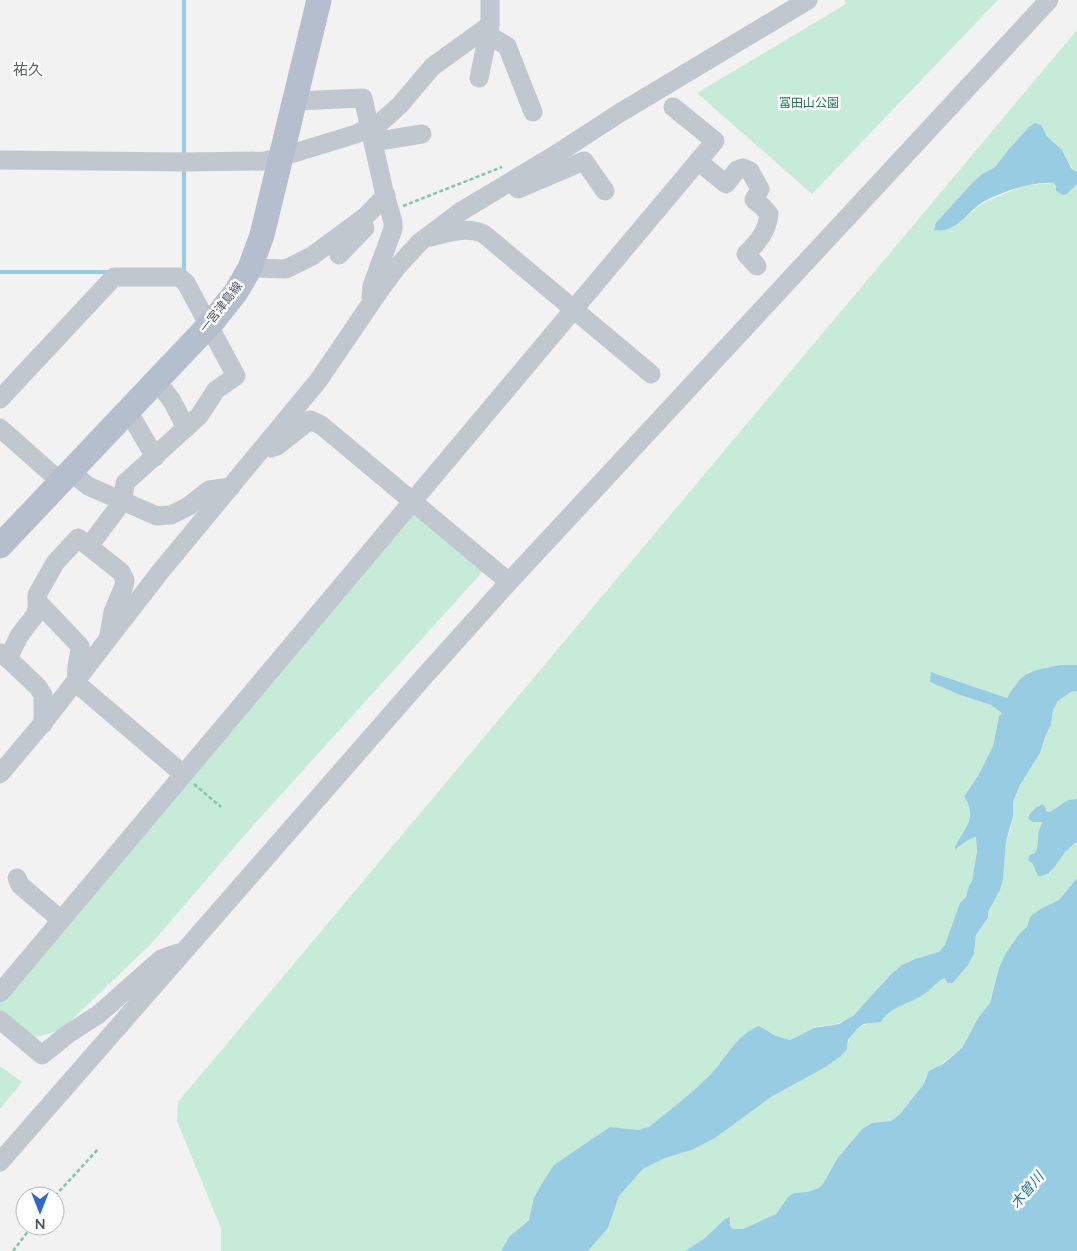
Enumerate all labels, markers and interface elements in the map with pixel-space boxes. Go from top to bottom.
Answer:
district label: 祐久 [13,60,43,78]
park label: 冨田山公園 [779,95,839,110]
street label: 一宮津島線 [196,278,245,335]
water label: 木曽川 [1007,1167,1048,1211]
north arrow [15,1186,65,1236]
text: N [35,1216,45,1233]

